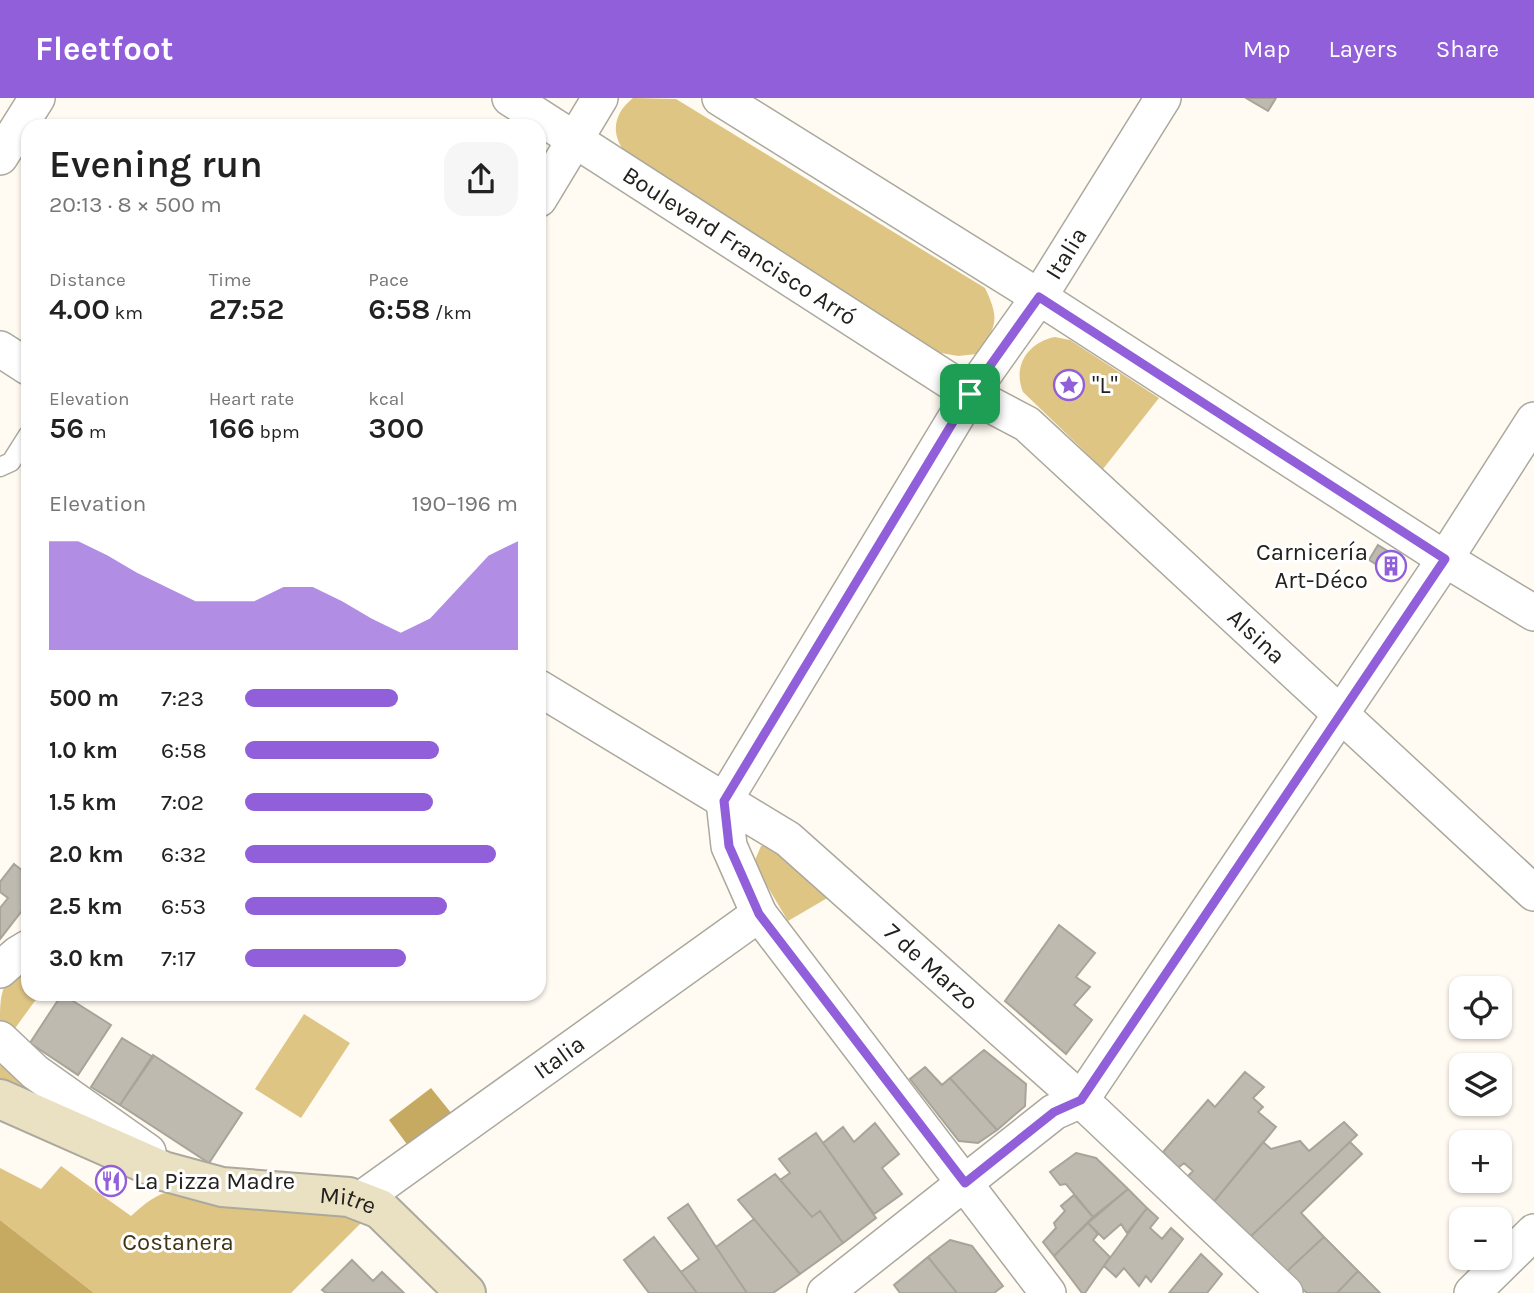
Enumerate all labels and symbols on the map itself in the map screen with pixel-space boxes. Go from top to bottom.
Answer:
street label: Boulevard Francisco Arró [618,160,862,331]
street label: Italia [1039,222,1093,285]
pin [940,364,1000,424]
place icon: "L" [1052,368,1086,402]
place label: "L" [1092,371,1118,399]
place label: Carnicería Art-Déco [1256,538,1368,594]
building icon: Carnicería Art-Déco [1374,549,1408,583]
street label: Alsina [1222,603,1291,670]
street label: 7 de Marzo [879,918,984,1016]
street label: Italia [528,1030,590,1085]
restaurant icon: La Pizza Madre [94,1164,128,1198]
place label: La Pizza Madre [134,1167,295,1195]
street label: Mitre [319,1181,380,1220]
park label: Costanera [122,1228,234,1256]

